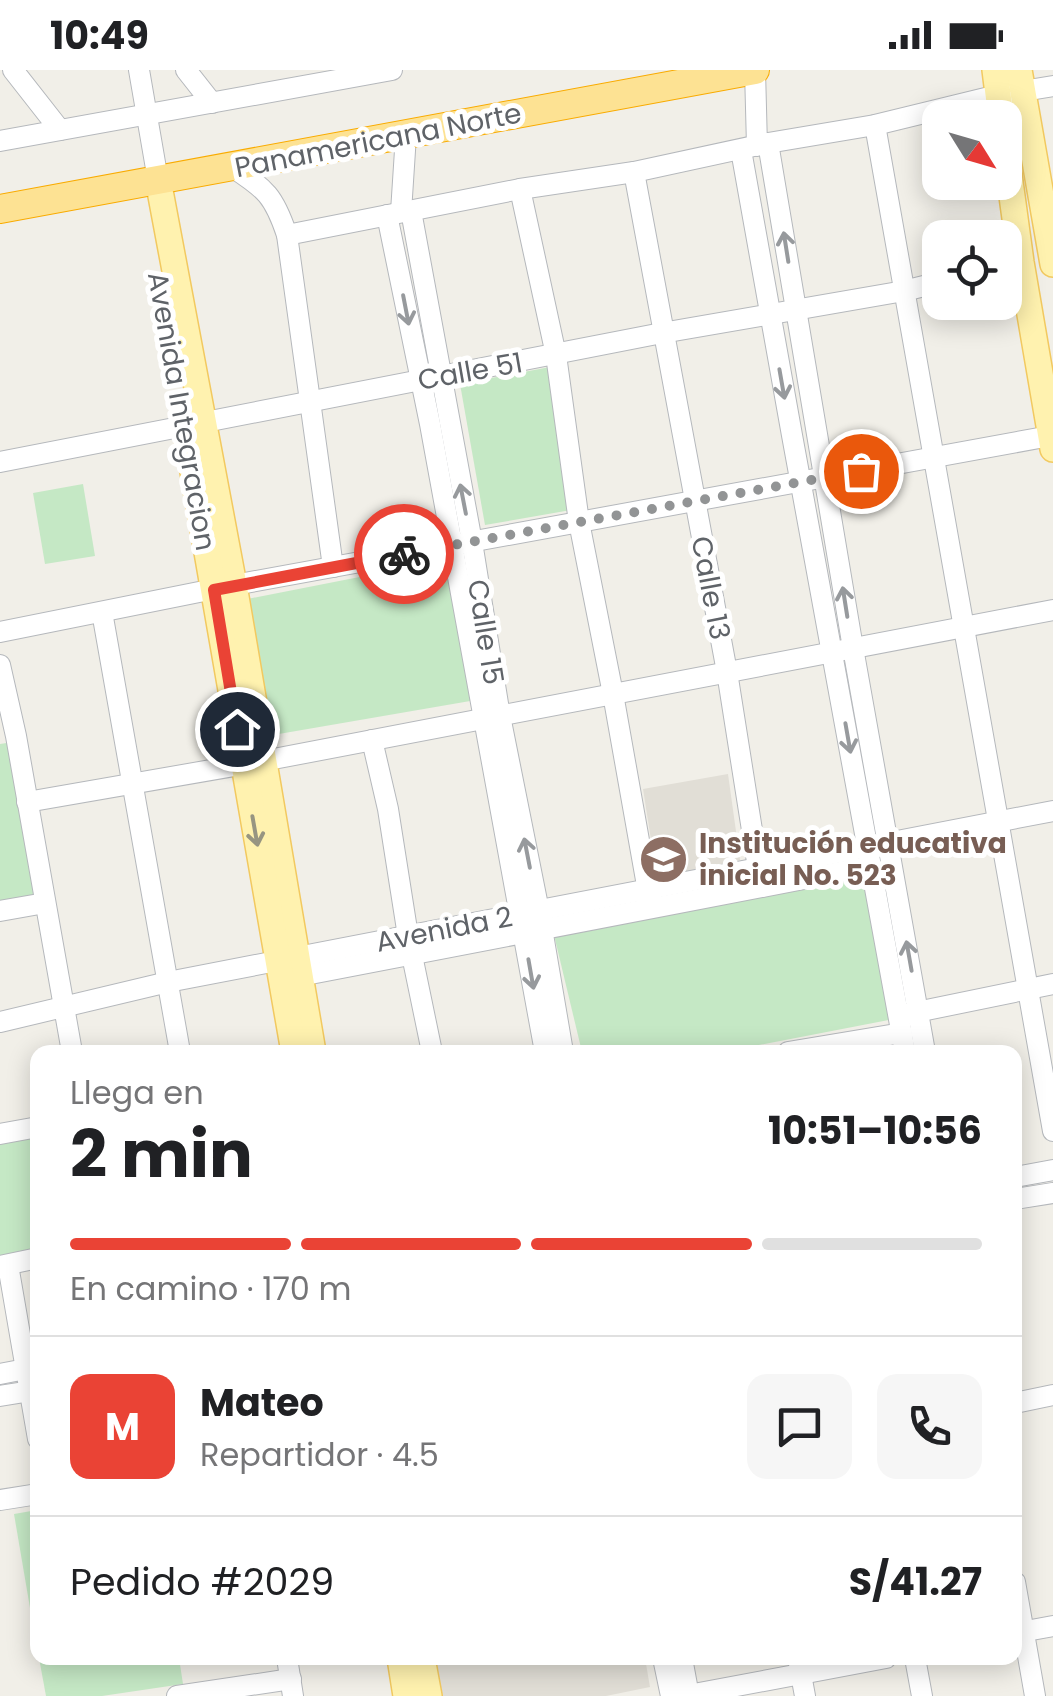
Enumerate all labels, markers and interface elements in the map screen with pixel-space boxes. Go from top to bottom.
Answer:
text: 10:49 [50,9,149,62]
street label: Panamericana Norte [231,94,525,187]
north arrow [922,100,1022,200]
map controls [922,100,1022,320]
button: locate [922,220,1022,320]
one-way arrow [776,231,795,264]
street label: Avenida Integracion [138,269,225,554]
one-way arrow [398,293,417,325]
street label: Calle 51 [415,343,526,400]
one-way arrow [773,367,792,400]
pin [819,429,904,514]
icon: bag [834,444,889,499]
one-way arrow [453,484,472,516]
courier [354,504,454,604]
icon: bike [377,527,432,582]
street label: Calle 13 [681,533,740,643]
street label: Calle 15 [458,577,513,687]
one-way arrow [835,586,854,619]
pin [195,687,280,772]
icon: home [210,702,265,757]
one-way arrow [839,721,858,754]
one-way arrow [246,814,265,846]
place label: Institución educativa inicial No. 523 [699,824,1007,895]
school or university icon: Institución educativa inicial No. 523 [638,833,690,885]
one-way arrow [517,838,536,870]
street label: Avenida 2 [373,897,516,962]
one-way arrow [899,941,918,973]
one-way arrow [522,957,541,989]
text: Llega en [70,1070,204,1115]
text: 10:51–10:56 [768,1104,982,1157]
text: 2 min [70,1109,253,1200]
text: En camino · 170 m [70,1266,351,1311]
button: chat [747,1374,852,1479]
button: phone [877,1374,982,1479]
text: Mateo [200,1376,324,1429]
text: M [105,1400,140,1453]
text: Repartidor · 4.5 [200,1432,439,1477]
text: Pedido #2029 [70,1555,334,1608]
text: S/41.27 [849,1555,982,1608]

